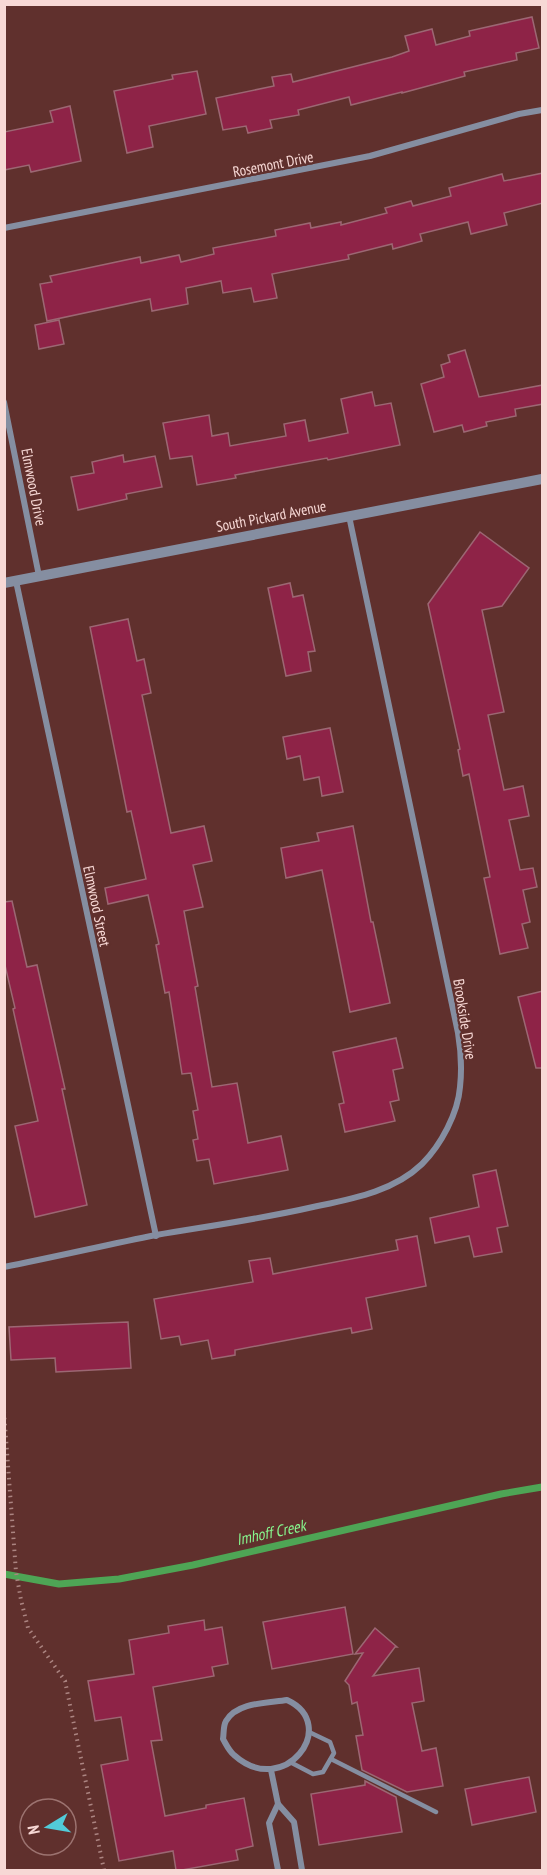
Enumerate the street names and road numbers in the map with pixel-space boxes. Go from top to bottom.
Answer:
street label: Rosemont Drive [231,147,315,181]
street label: Elmwood Drive [17,447,51,527]
street label: South Pickard Avenue [214,496,328,536]
street label: Elmwood Street [79,864,115,948]
street label: Brookside Drive [449,977,481,1061]

